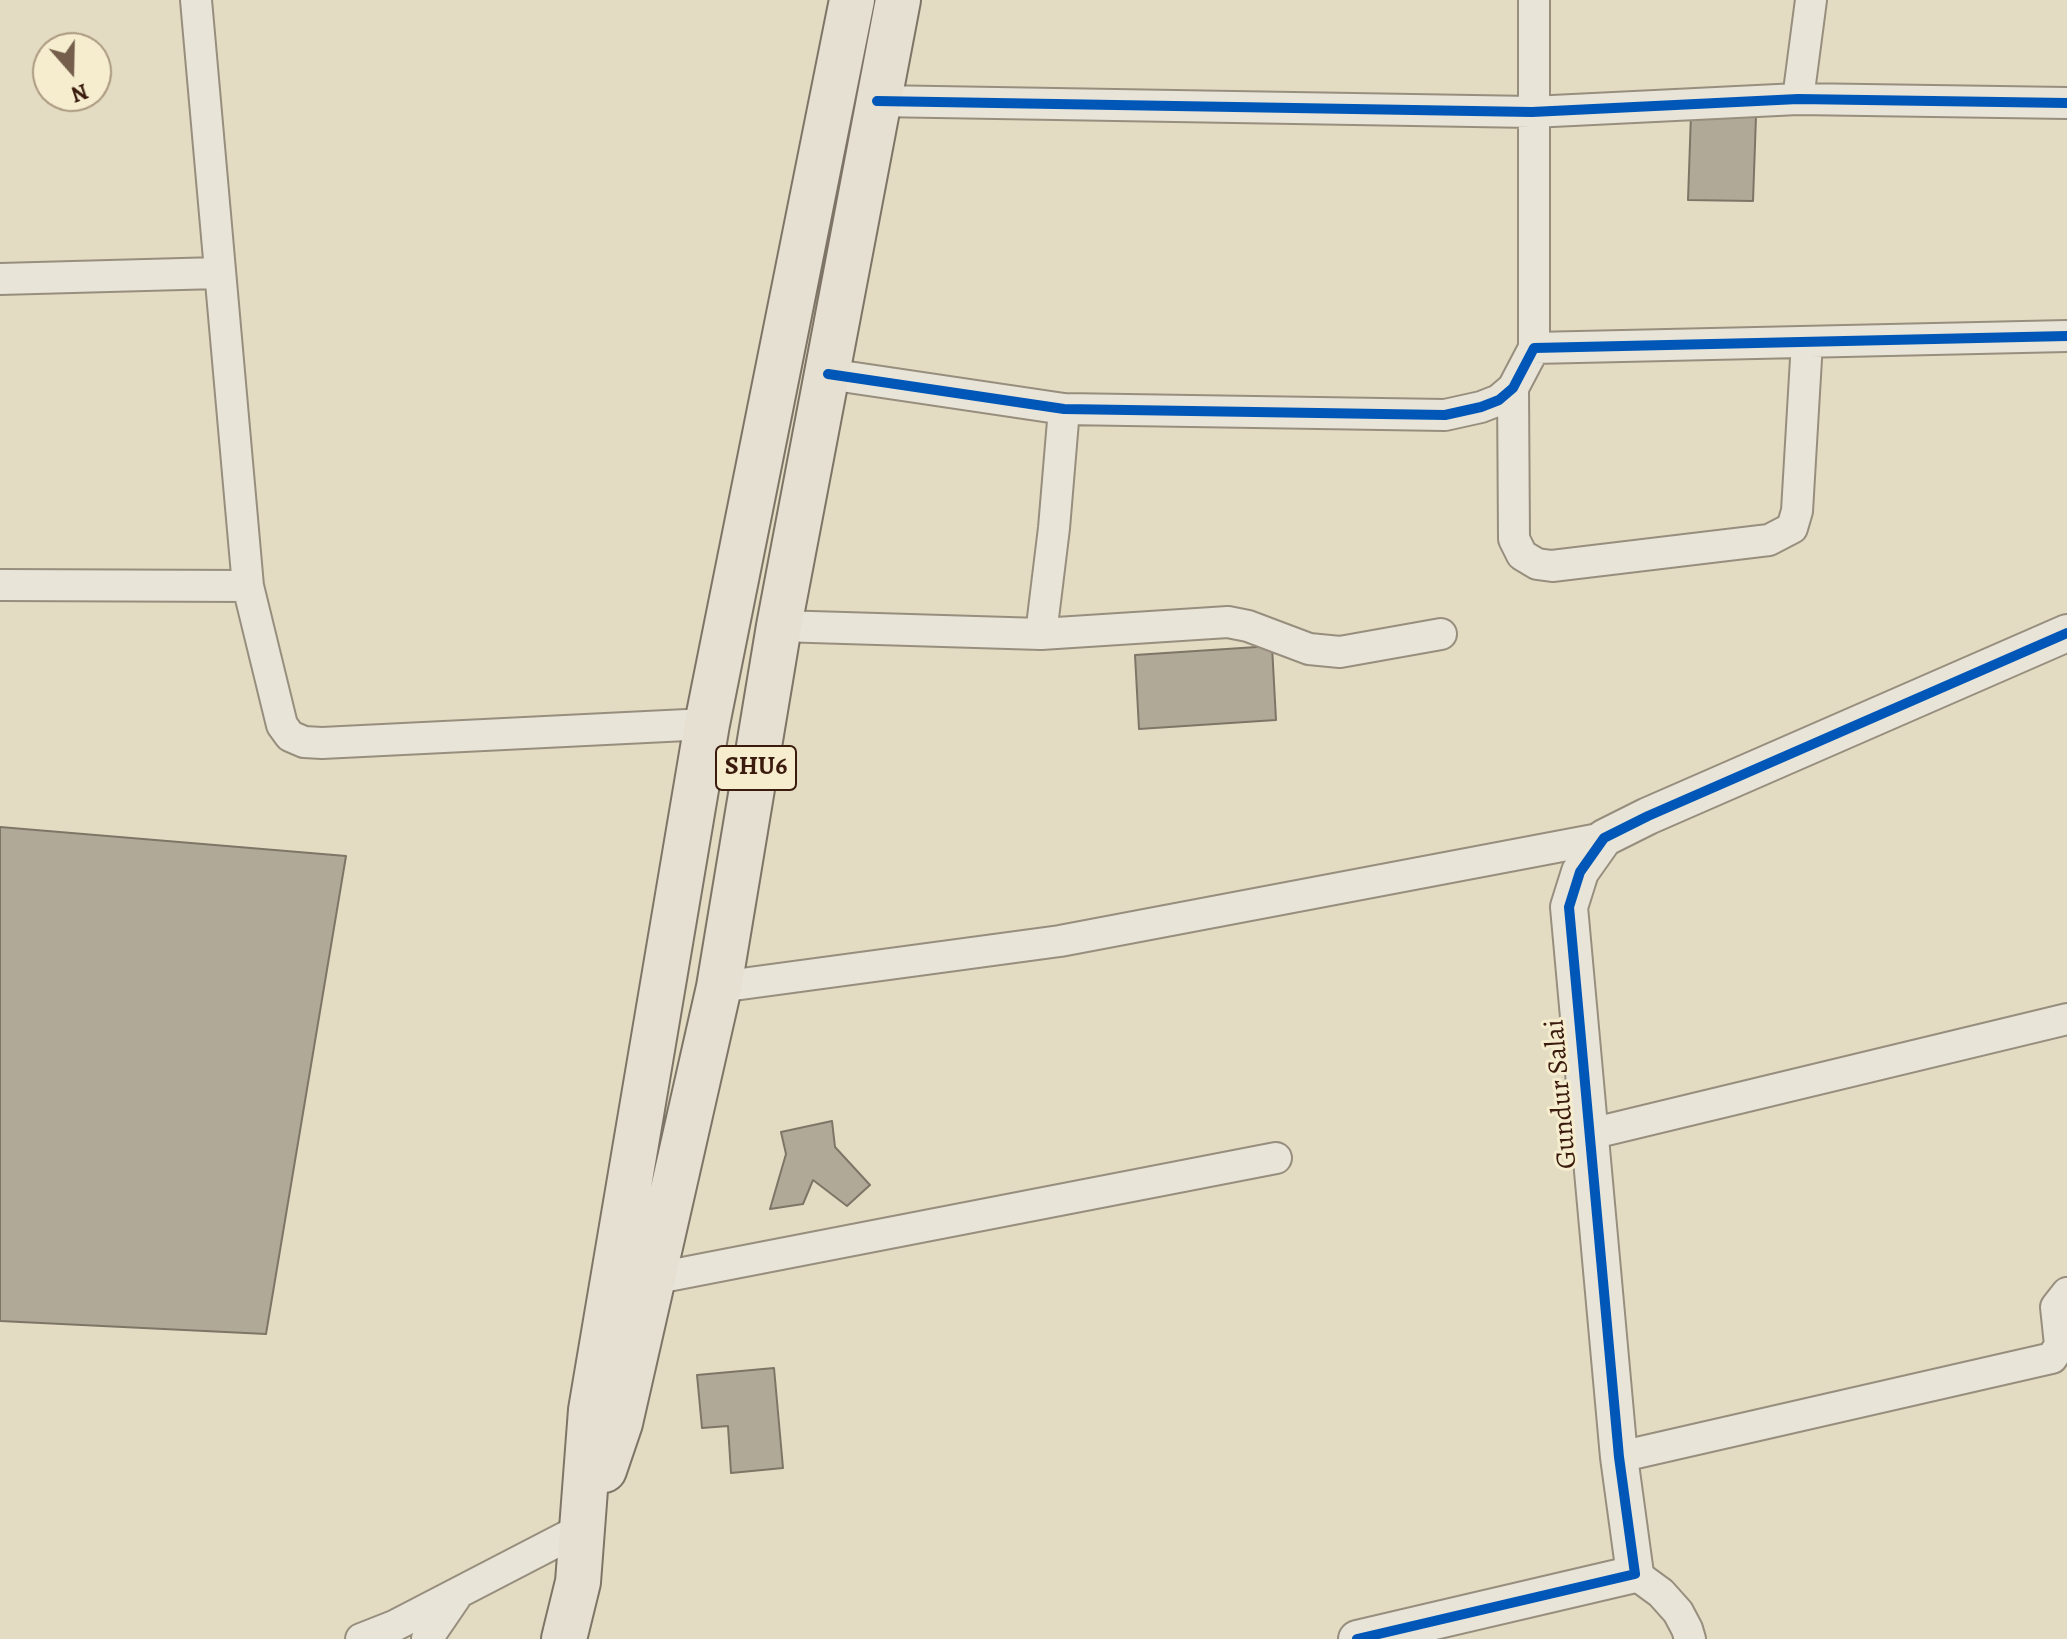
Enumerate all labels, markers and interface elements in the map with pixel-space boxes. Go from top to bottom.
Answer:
north arrow [32,32,112,112]
text: N [67,76,92,110]
road number: SHU6 [716,746,796,790]
street label: Gundur Salai [1539,1018,1585,1170]

